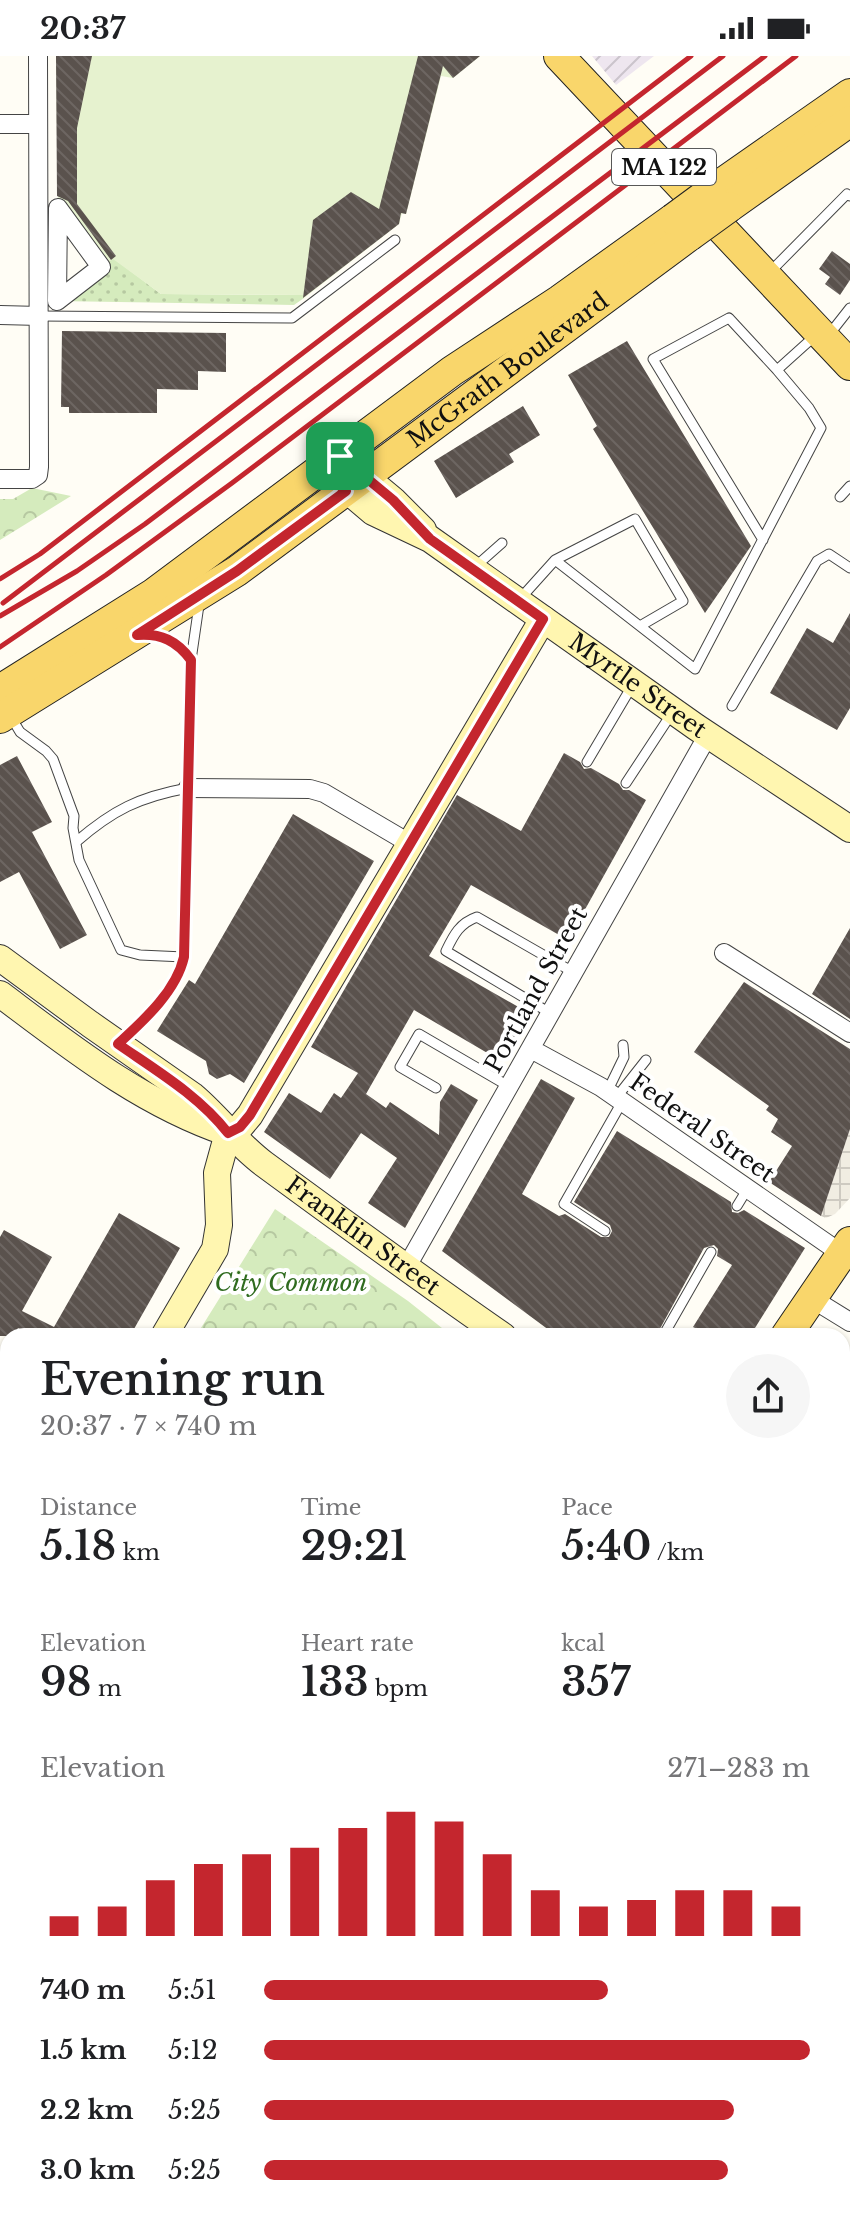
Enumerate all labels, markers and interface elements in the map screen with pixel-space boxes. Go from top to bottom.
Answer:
text: 20:37 [40,10,125,47]
road number: MA 122 [612,149,716,185]
street label: McGrath Boulevard [401,286,614,454]
pin [306,422,374,490]
icon: arrive [318,434,362,478]
street label: Myrtle Street [563,627,712,744]
street label: Portland Street [478,902,593,1078]
street label: Federal Street [624,1067,780,1188]
street label: Franklin Street [280,1170,446,1301]
park label: City Common [215,1268,367,1297]
text: Evening run [40,1352,325,1407]
button: share [726,1354,810,1438]
text: 20:37 · 7 × 740 m [40,1410,257,1442]
text: Distance [40,1494,137,1521]
text: Time [301,1494,361,1521]
text: Pace [561,1494,613,1521]
text: 5.18 [40,1521,116,1571]
text: 29:21 [301,1521,407,1571]
text: 5:40 [561,1521,651,1571]
text: km [116,1539,160,1566]
text: /km [651,1539,704,1566]
text: Elevation [40,1630,146,1657]
text: Heart rate [301,1630,414,1657]
text: kcal [561,1630,605,1657]
text: 98 [40,1657,92,1707]
text: 133 [301,1657,369,1707]
text: 357 [561,1657,630,1707]
text: m [92,1675,122,1702]
text: bpm [369,1675,428,1702]
text: Elevation [40,1752,166,1784]
text: 271–283 m [667,1752,810,1784]
text: 740 m [40,1974,126,2006]
text: 5:51 [168,1974,217,2006]
text: 1.5 km [40,2034,127,2066]
text: 5:12 [168,2034,218,2066]
text: 2.2 km [40,2094,134,2126]
text: 5:25 [168,2094,221,2126]
text: 3.0 km [40,2154,135,2186]
text: 5:25 [168,2154,221,2186]

